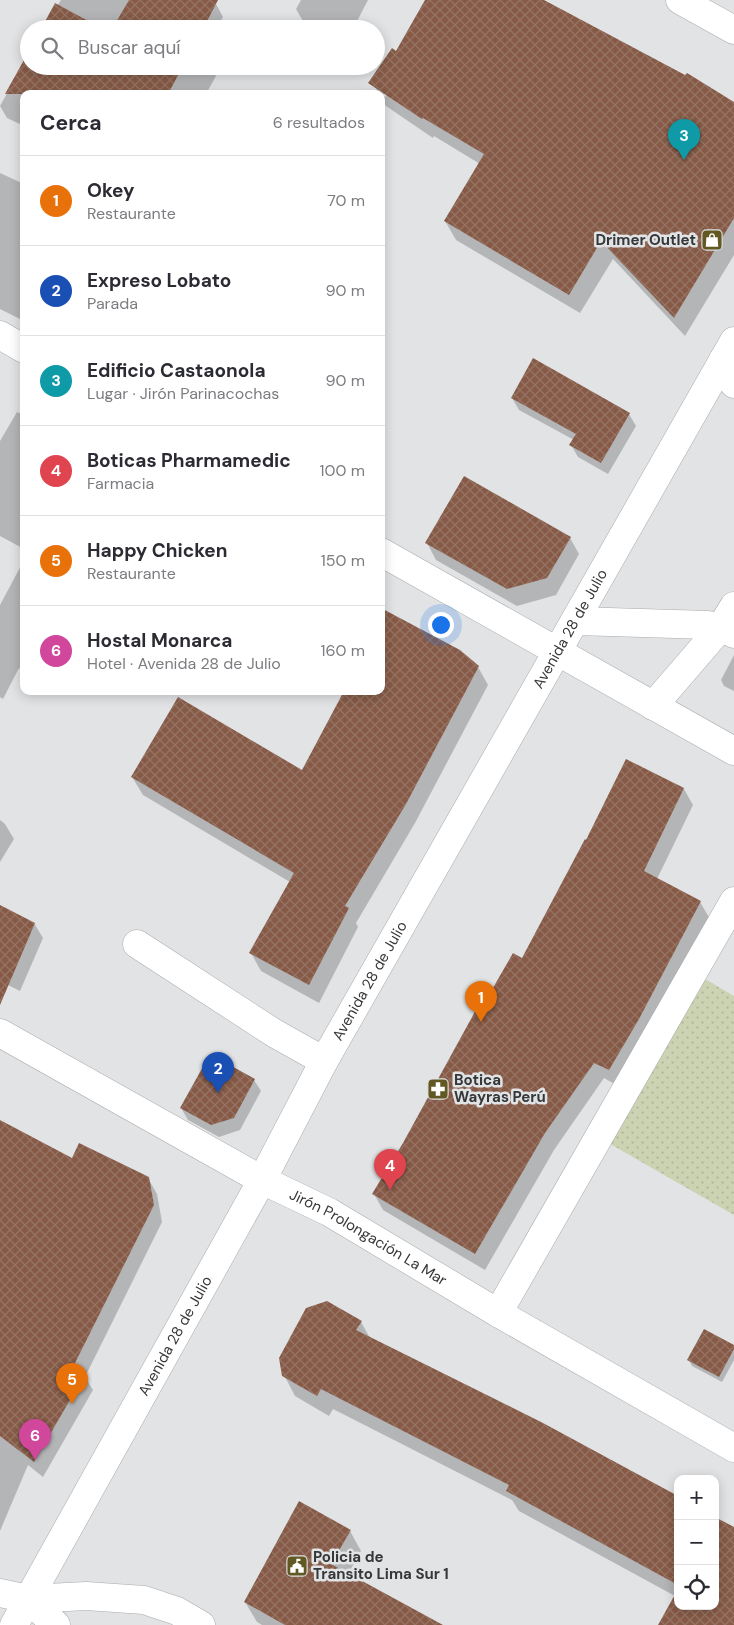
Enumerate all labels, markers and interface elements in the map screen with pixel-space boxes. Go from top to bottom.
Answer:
search box [20,20,385,75]
icon: search [38,34,66,62]
text: Buscar aquí [78,35,181,60]
text: Cerca [40,109,102,137]
text: 6 resultados [273,112,365,133]
pin: 3 [668,119,700,160]
text: Okey [87,178,135,203]
text: 1 [53,190,59,211]
text: 70 m [327,190,365,211]
text: Restaurante [87,203,176,224]
shop icon: Drimer Outlet [700,228,724,252]
place label: Drimer Outlet [595,230,696,250]
text: Expreso Lobato [87,268,231,293]
text: 2 [51,280,61,301]
text: 90 m [325,280,365,301]
text: Parada [87,293,138,314]
text: Edificio Castaonola [87,358,266,383]
text: 3 [51,370,61,391]
text: 90 m [325,370,365,391]
text: Lugar · Jirón Parinacochas [87,383,279,404]
text: Boticas Pharmamedic [87,448,291,473]
text: 4 [51,460,61,481]
text: 100 m [320,460,365,481]
text: Farmacia [87,473,154,494]
text: Happy Chicken [87,538,228,563]
text: 5 [51,550,61,571]
text: 150 m [321,550,365,571]
text: Restaurante [87,563,176,584]
street label: Avenida 28 de Julio [528,565,612,692]
your location [428,612,454,638]
text: Hostal Monarca [87,628,232,653]
text: 6 [51,640,61,661]
text: 160 m [321,640,365,661]
text: Hotel · Avenida 28 de Julio [87,653,281,674]
street label: Avenida 28 de Julio [328,917,412,1044]
pin: 1 [465,981,497,1022]
pin: 2 [202,1052,234,1093]
place label: Botica Wayras Perú [454,1070,546,1107]
pharmacy icon: Botica Wayras Perú [426,1077,450,1101]
pin: 4 [374,1149,406,1190]
street label: Jirón Prolongación La Mar [286,1184,451,1290]
street label: Avenida 28 de Julio [134,1272,217,1399]
pin: 5 [56,1363,88,1404]
pin: 6 [19,1419,51,1460]
map controls [674,1475,719,1610]
button: + [674,1475,719,1520]
button: − [674,1520,719,1565]
place label: Policia de Transito Lima Sur 1 [313,1547,449,1584]
public building icon: Policia de Transito Lima Sur 1 [285,1554,309,1578]
button: locate [674,1565,719,1610]

